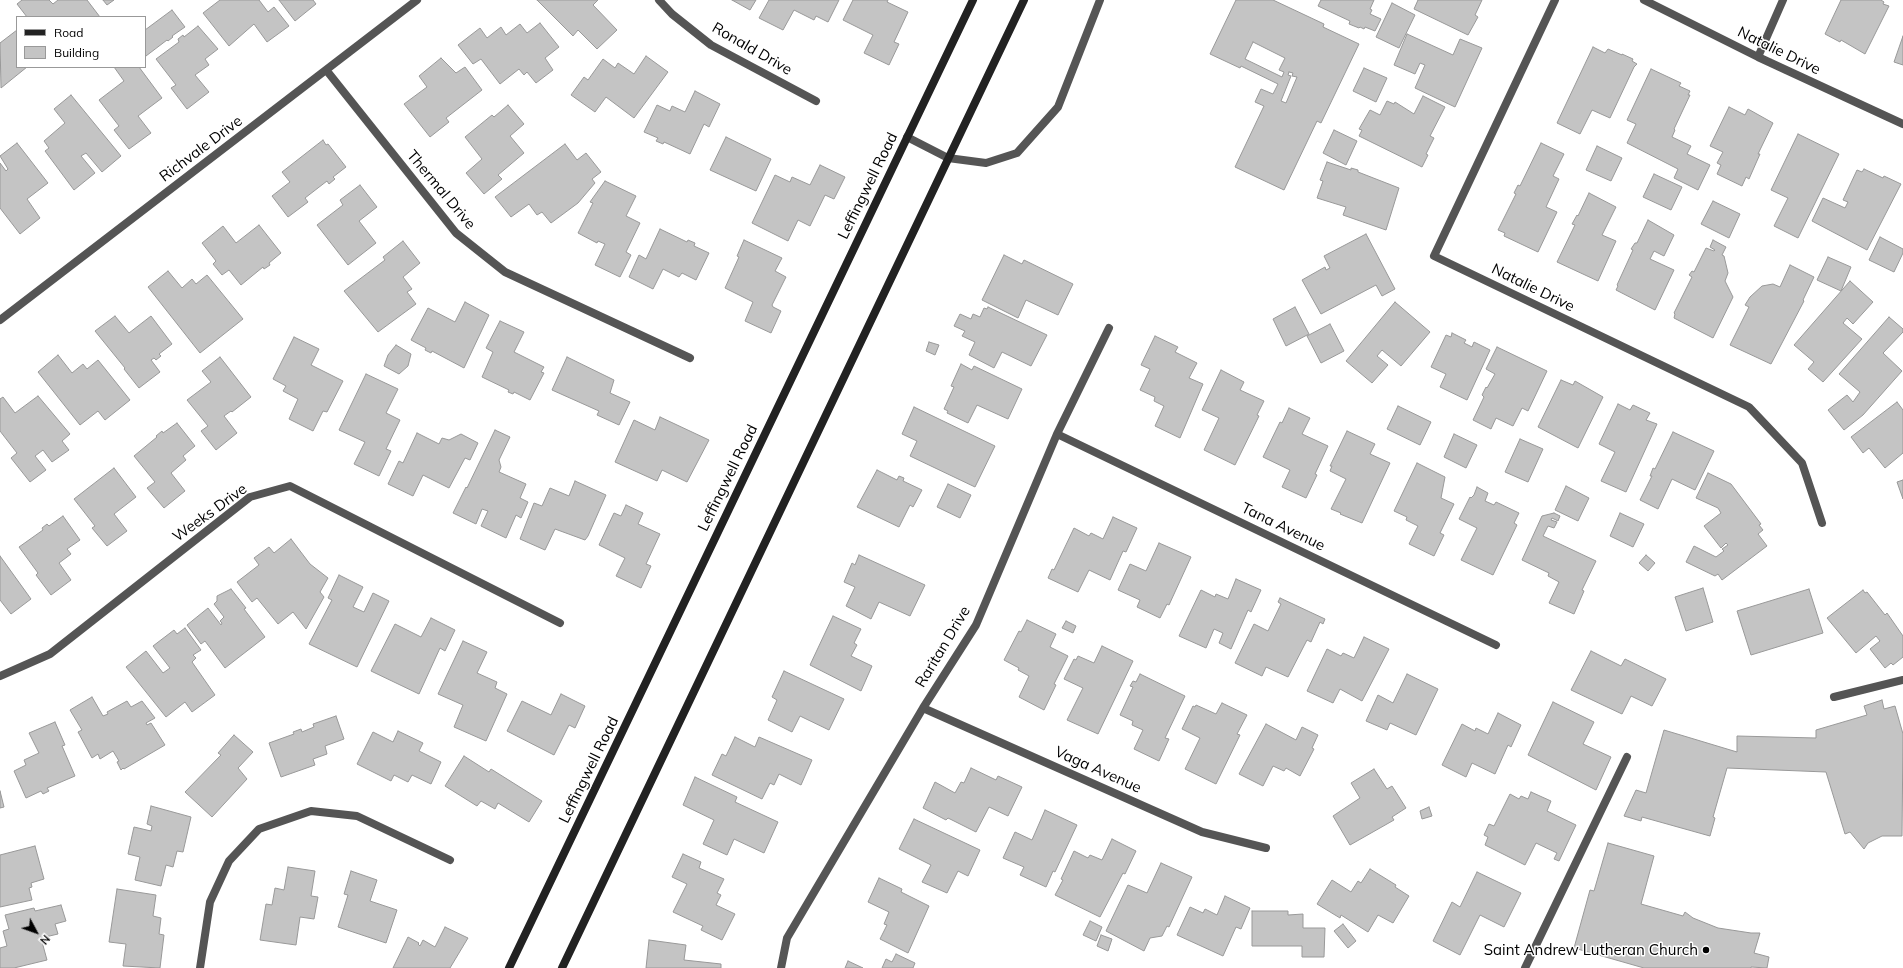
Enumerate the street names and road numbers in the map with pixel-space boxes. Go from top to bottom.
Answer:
street label: Ronald Drive [709,19,795,79]
street label: Natalie Drive [1735,23,1823,79]
street label: Richvale Drive [156,112,246,186]
street label: Leffingwell Road [834,130,902,242]
street label: Thermal Drive [403,147,479,233]
street label: Natalie Drive [1489,260,1577,316]
street label: Leffingwell Road [694,422,762,534]
street label: Weeks Drive [169,480,251,546]
street label: Tana Avenue [1238,499,1328,555]
street label: Raritan Drive [912,603,974,691]
street label: Leffingwell Road [555,714,623,826]
street label: Vaga Avenue [1052,743,1144,797]

